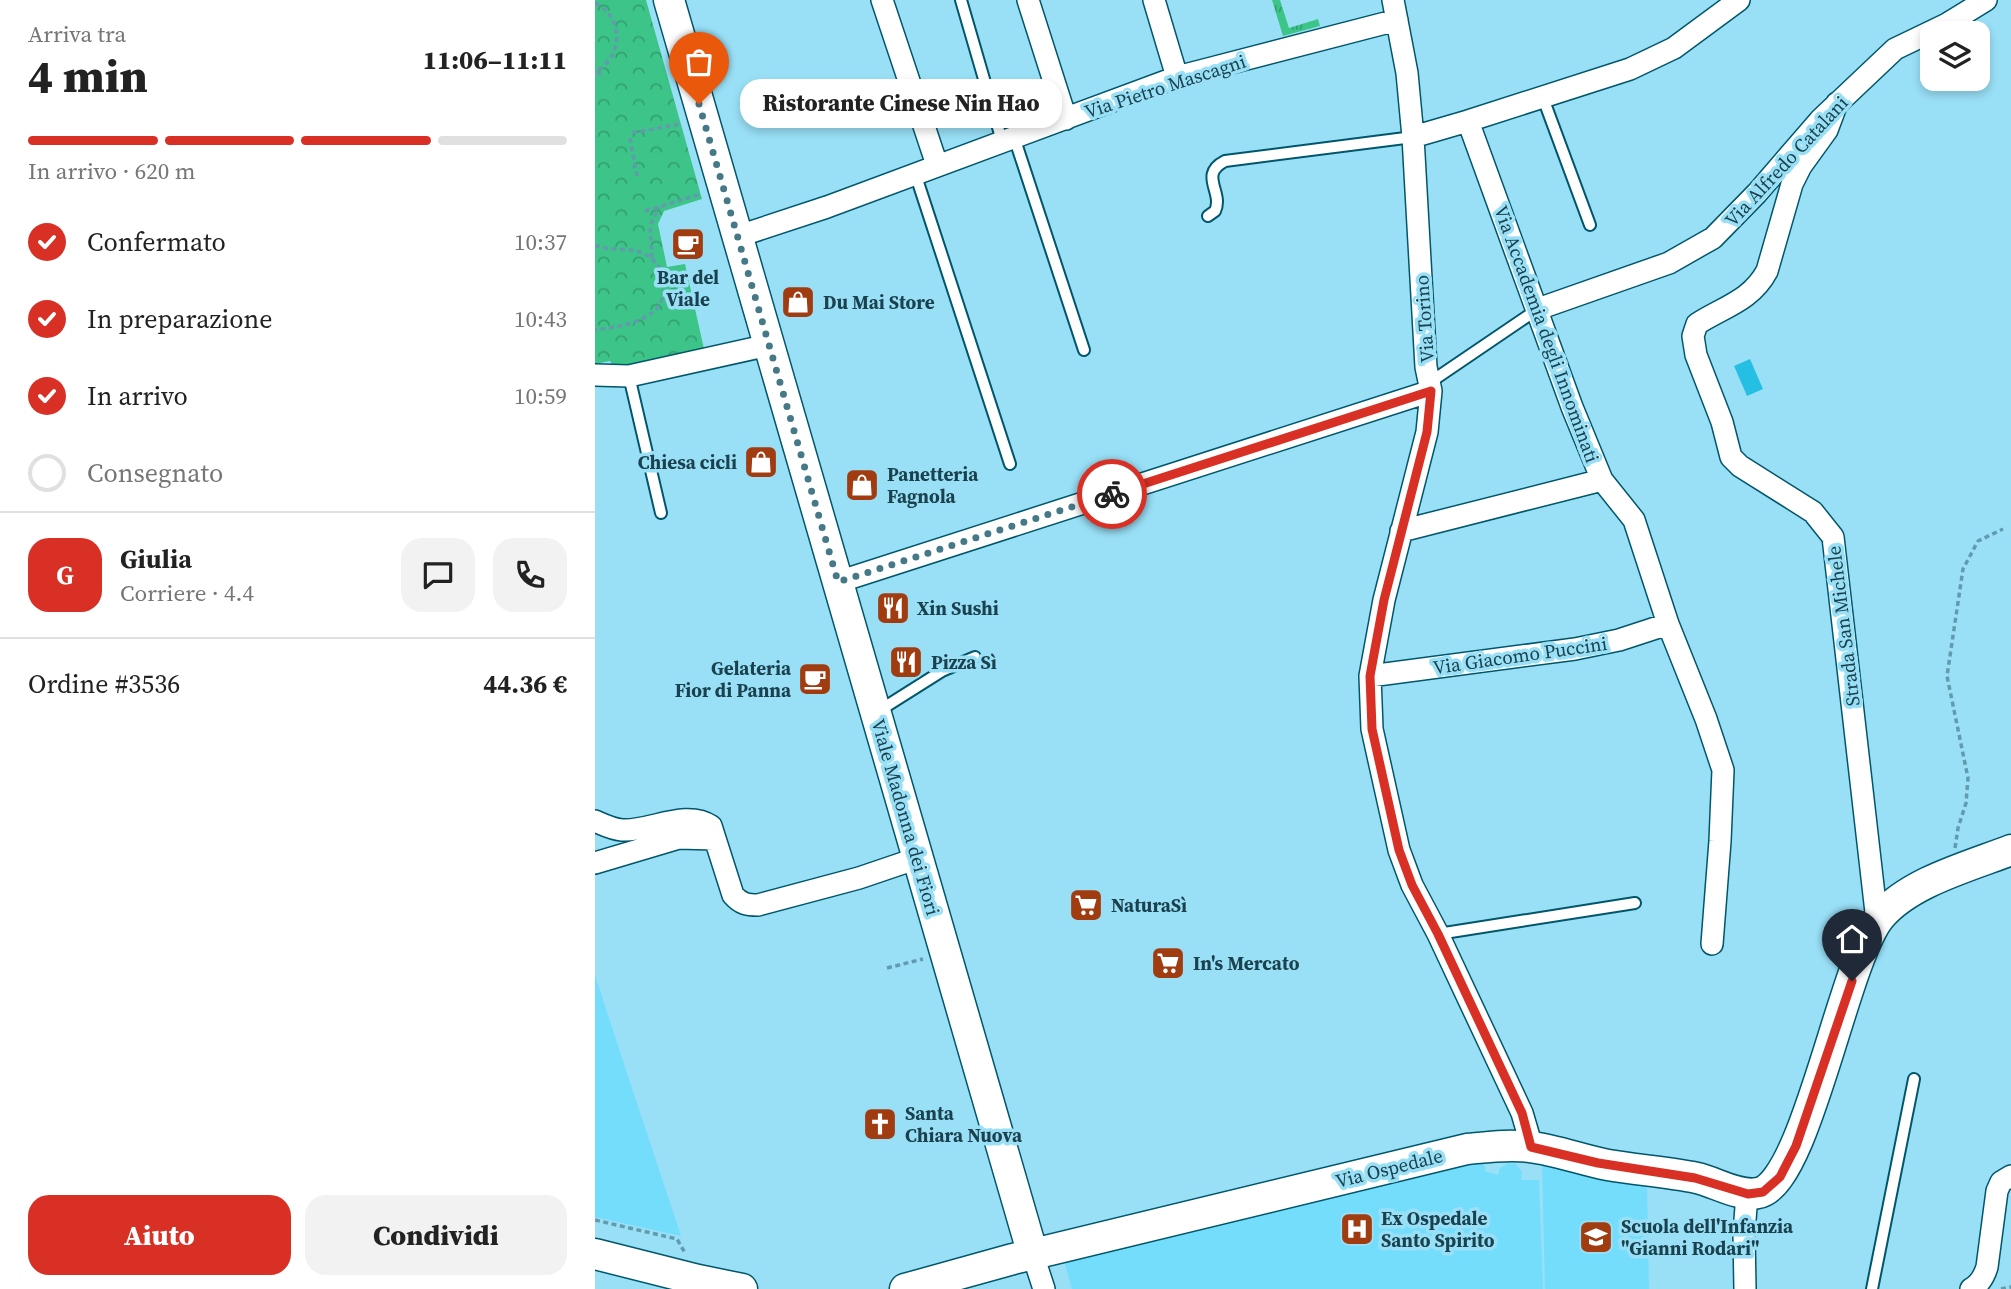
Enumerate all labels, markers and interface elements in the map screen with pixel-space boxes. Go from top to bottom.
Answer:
text: Arriva tra [28,18,126,50]
map controls [1920,21,1990,91]
button: layers [1920,21,1990,91]
pin [669,32,729,104]
text: 11:06–11:11 [423,42,567,78]
icon: bag [680,43,718,81]
text: 4 min [28,44,148,107]
street label: Via Pietro Mascagni [1081,48,1249,124]
callout: Ristorante Cinese Nin Hao [741,80,1063,128]
text: Ristorante Cinese Nin Hao [762,87,1040,119]
street label: Via Alfredo Catalani [1719,90,1854,232]
text: In arrivo · 620 m [28,155,195,187]
street label: Via Accademia degli Innominati [1488,202,1606,467]
icon: check [28,223,66,261]
text: Confermato [87,224,226,260]
cafe icon: Bar del Viale [669,225,707,263]
text: 10:37 [514,226,567,258]
place label: Bar del Viale [657,264,719,312]
street label: Via Torino [1408,274,1440,364]
shop icon: Du Mai Store [779,283,817,321]
place label: Du Mai Store [823,289,935,315]
icon: check [28,300,66,338]
text: In preparazione [87,301,272,337]
text: 10:43 [514,303,567,335]
icon: check [28,377,66,415]
text: In arrivo [87,378,188,414]
text: 10:59 [514,380,567,412]
shop icon: Chiesa cicli [742,443,780,481]
place label: Chiesa cicli [638,449,737,475]
text: Consegnato [87,455,223,491]
courier [1077,459,1147,529]
place label: Panetteria Fagnola [887,461,979,509]
shop icon: Panetteria Fagnola [843,466,881,504]
icon: bike [1093,475,1131,513]
button: chat [401,538,475,612]
button: phone [493,538,567,612]
text: Giulia [120,541,192,577]
street label: Strada San Michele [1820,544,1866,708]
text: G [56,557,74,593]
text: Corriere · 4.4 [120,577,254,609]
restaurant icon: Xin Sushi [874,589,912,627]
place label: Xin Sushi [917,595,999,621]
street label: Via Giacomo Puccini [1431,630,1609,680]
restaurant icon: Pizza Sì [887,643,925,681]
place label: Pizza Sì [931,649,997,675]
place label: Gelateria Fior di Panna [675,655,792,703]
cafe icon: Gelateria Fior di Panna [796,660,834,698]
text: Ordine #3536 [28,666,180,702]
text: 44.36 € [483,666,567,702]
street label: Viale Madonna dei Fiori [865,716,947,919]
supermarket icon: NaturaSì [1067,886,1105,924]
place label: NaturaSì [1111,892,1187,918]
pin [1822,909,1882,981]
icon: home [1833,920,1871,958]
supermarket icon: In's Mercato [1149,944,1187,982]
place label: In's Mercato [1193,950,1300,976]
place label: Santa Chiara Nuova [905,1100,1023,1148]
church icon: Santa Chiara Nuova [861,1105,899,1143]
street label: Via Ospedale [1333,1142,1445,1194]
button: Aiuto [28,1195,291,1275]
button: Condividi [305,1195,567,1275]
place label: Ex Ospedale Santo Spirito [1381,1205,1495,1253]
hospital icon: Ex Ospedale Santo Spirito [1338,1210,1376,1248]
place label: Scuola dell'Infanzia "Gianni Rodari" [1621,1213,1794,1261]
school or university icon: Scuola dell'Infanzia "Gianni Rodari" [1577,1218,1615,1256]

